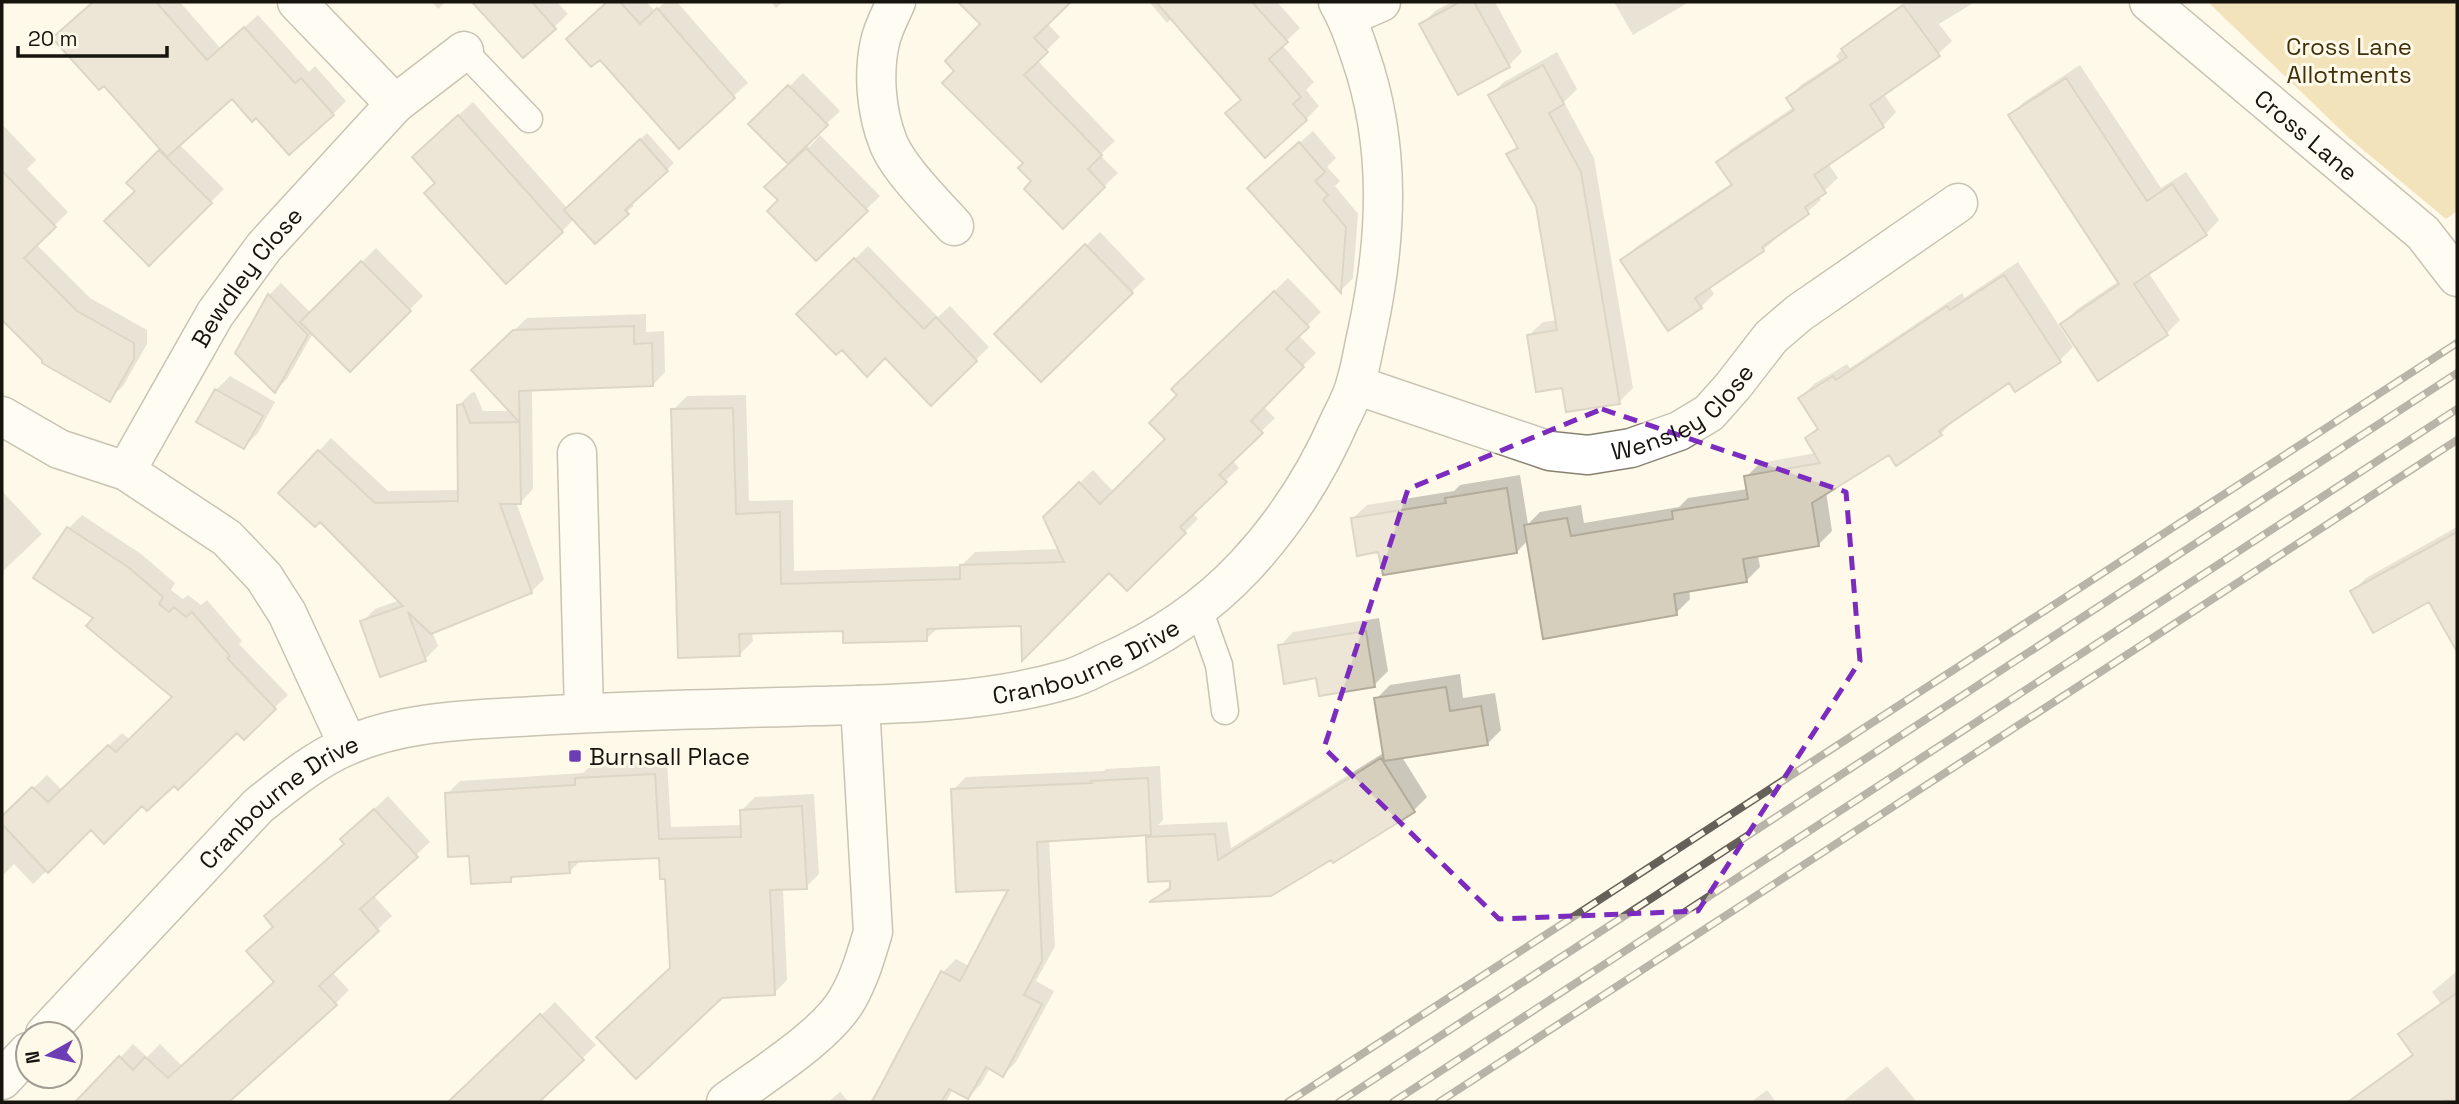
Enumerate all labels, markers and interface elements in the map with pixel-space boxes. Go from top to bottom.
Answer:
scale bar [18,14,166,58]
text: 20 m [28,25,78,52]
park label: Cross Lane Allotments [2286,31,2412,90]
street label: Cross Lane [2248,82,2365,187]
street label: Bewdley Close [184,200,309,353]
street label: Wensley Close [1609,357,1760,466]
street label: Cranbourne Drive [990,611,1185,711]
street label: Cranbourne Drive [192,727,363,876]
place label: Burnsall Place [589,741,750,772]
marker: Burnsall Place [567,748,583,764]
north arrow [14,1020,84,1090]
text: N [19,1049,46,1065]

